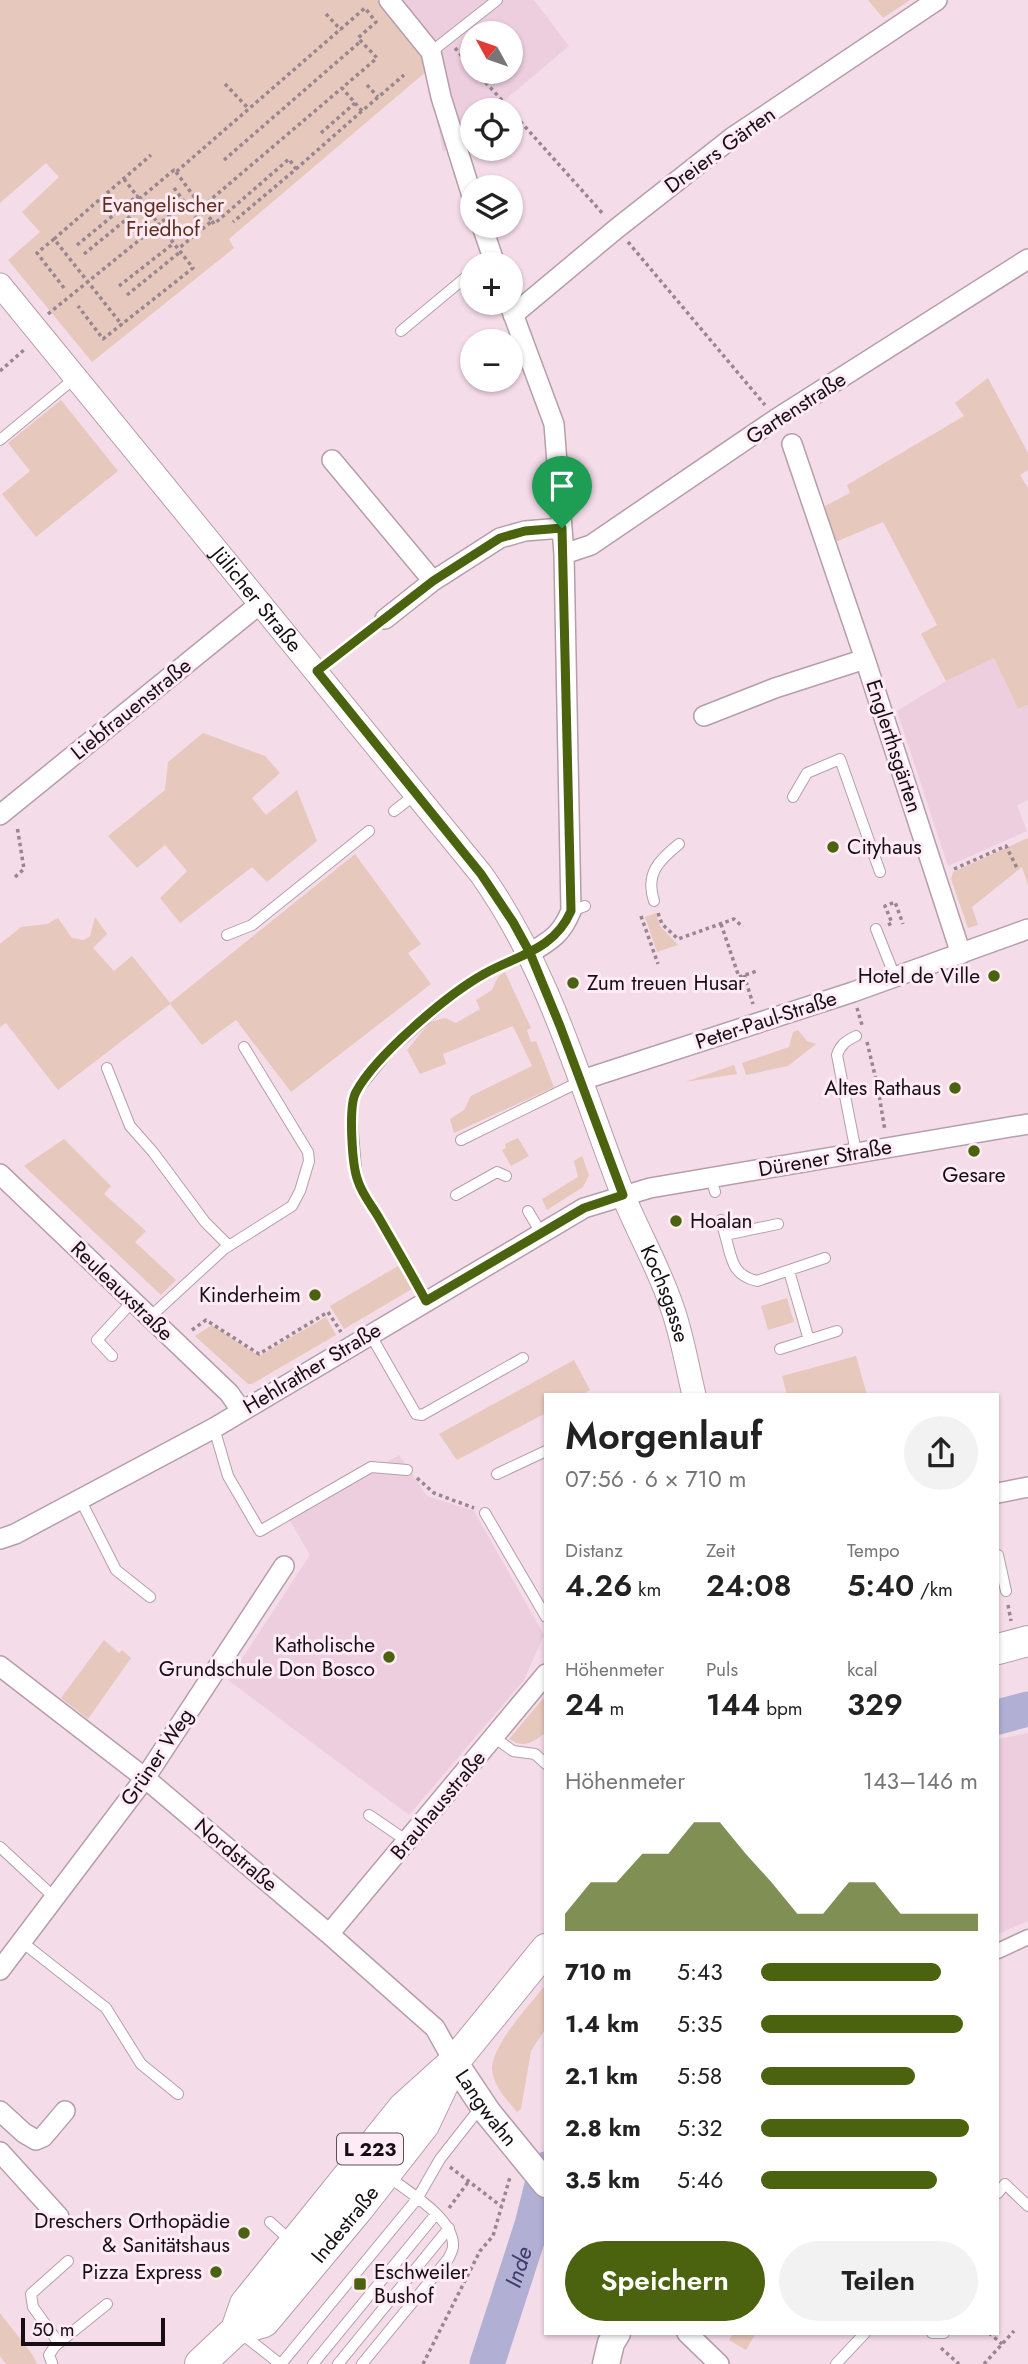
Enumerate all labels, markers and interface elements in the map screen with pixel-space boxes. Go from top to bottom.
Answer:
north arrow [460,21,523,84]
map controls [460,21,523,392]
button: locate [460,98,523,161]
street label: Dreiers Gärten [658,99,782,201]
button: layers [460,175,523,238]
park label: Evangelischer Friedhof [102,190,225,244]
button: + [460,252,523,315]
button: − [460,329,523,392]
street label: Gartenstraße [740,364,852,452]
pin [532,456,592,528]
icon: arrive [543,467,581,505]
street label: Jülicher Straße [203,538,309,659]
street label: Liebfrauenstraße [64,651,198,767]
street label: Englerthsgärten [858,676,930,816]
place label: Cityhaus [847,832,922,862]
marker: Cityhaus [825,839,841,855]
place label: Hotel de Ville [858,961,980,991]
place label: Zum treuen Husar [587,968,746,998]
marker: Hotel de Ville [986,968,1002,984]
marker: Zum treuen Husar [565,975,581,991]
street label: Peter-Paul-Straße [691,983,841,1057]
place label: Altes Rathaus [824,1073,941,1103]
marker: Altes Rathaus [947,1080,963,1096]
street label: Dürener Straße [756,1131,894,1184]
marker: Gesare [966,1143,982,1159]
place label: Gesare [942,1160,1006,1190]
place label: Hoalan [690,1206,753,1236]
marker: Hoalan [668,1213,684,1229]
street label: Reuleauxstraße [64,1234,180,1348]
street label: Kochsgasse [633,1240,697,1346]
place label: Kinderheim [199,1280,301,1310]
marker: Kinderheim [307,1287,323,1303]
street label: Hehlrather Straße [237,1315,387,1421]
text: Morgenlauf [565,1408,762,1463]
button: share [904,1416,978,1490]
text: 07:56 · 6 × 710 m [565,1462,747,1496]
text: Distanz [565,1537,623,1564]
text: Zeit [706,1537,735,1564]
text: Tempo [847,1537,900,1564]
text: 4.26 [565,1564,632,1607]
text: 24:08 [706,1564,792,1607]
text: 5:40 [847,1564,914,1607]
text: km [632,1576,661,1603]
text: /km [914,1576,953,1603]
place label: Katholische Grundschule Don Bosco [159,1630,375,1684]
marker: Katholische Grundschule Don Bosco [381,1649,397,1665]
text: Höhenmeter [565,1656,664,1683]
text: Puls [706,1656,738,1683]
text: kcal [847,1656,878,1683]
text: 24 [565,1683,604,1726]
text: 144 [706,1683,760,1726]
text: 329 [847,1683,903,1726]
text: m [604,1695,624,1722]
text: bpm [760,1695,803,1722]
street label: Grüner Weg [113,1702,201,1812]
street label: Brauhausstraße [383,1744,493,1866]
text: Höhenmeter [565,1764,685,1798]
text: 143–146 m [863,1764,978,1798]
street label: Nordstraße [188,1811,284,1899]
text: 710 m [565,1955,632,1989]
text: 5:43 [677,1955,723,1989]
text: 1.4 km [565,2007,639,2041]
text: 5:35 [677,2007,722,2041]
text: 2.1 km [565,2059,638,2093]
text: 5:58 [677,2059,722,2093]
street label: Langwahn [448,2063,524,2153]
text: 2.8 km [565,2111,641,2145]
text: 5:32 [677,2111,723,2145]
road number: L 223 [337,2134,403,2164]
text: 3.5 km [565,2163,640,2197]
text: 5:46 [677,2163,724,2197]
street label: Indestraße [304,2179,386,2270]
place label: Dreschers Orthopädie & Sanitätshaus [34,2206,230,2260]
marker: Dreschers Orthopädie & Sanitätshaus [236,2225,252,2241]
button: Speichern [565,2241,765,2321]
button: Teilen [779,2241,978,2321]
water label: Inde [496,2242,541,2292]
place label: Pizza Express [82,2257,202,2287]
place label: Eschweiler Bushof [374,2257,469,2311]
marker: Pizza Express [208,2264,224,2280]
marker: Eschweiler Bushof [352,2276,368,2292]
scale bar [21,2315,164,2347]
text: 50 m [32,2316,75,2343]

